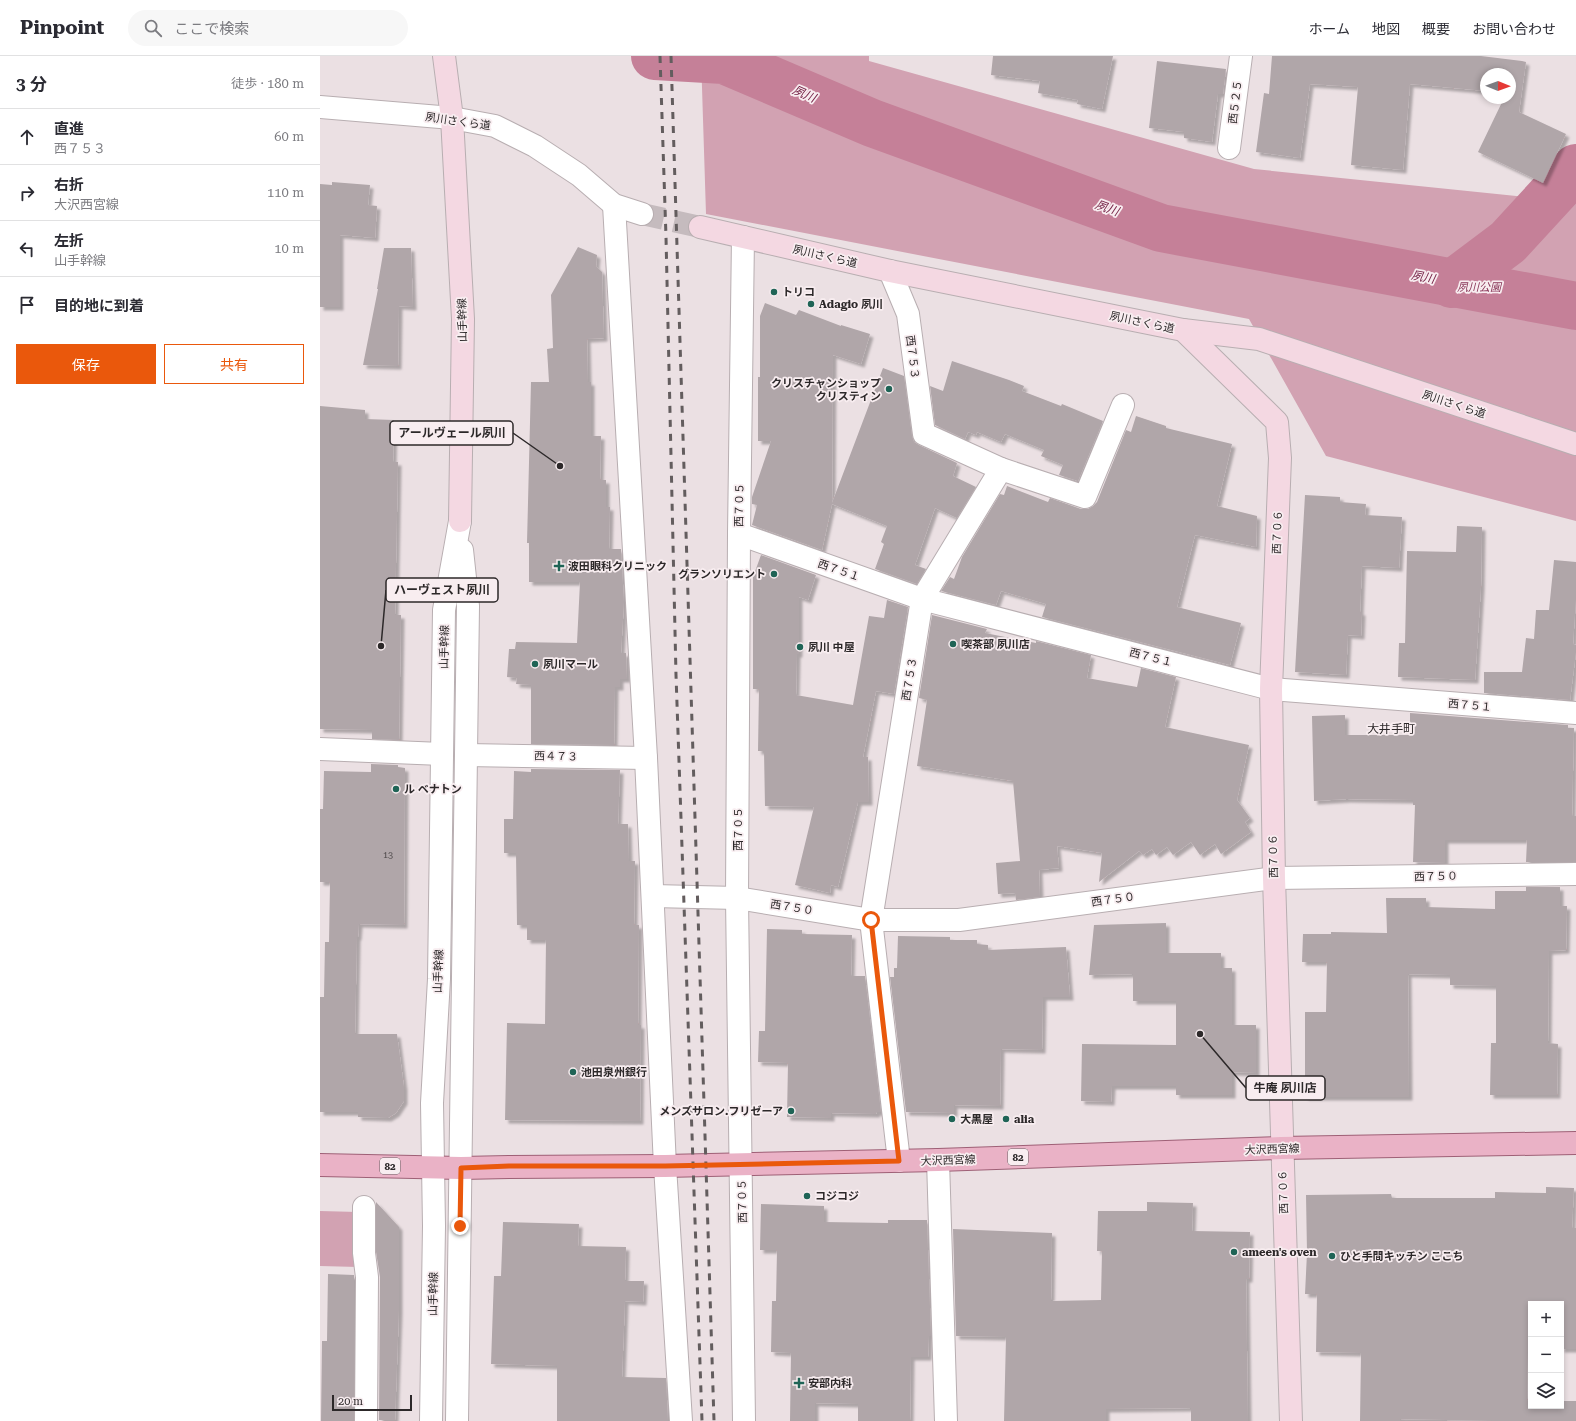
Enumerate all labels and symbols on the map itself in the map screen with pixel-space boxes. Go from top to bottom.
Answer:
north arrow [1480,68,1516,104]
street label: 西５２５ [1226,79,1245,125]
water label: 夙川 [790,83,820,106]
street label: 夙川さくら道 [424,110,492,133]
water label: 夙川 [1093,197,1123,219]
street label: 夙川さくら道 [791,243,859,270]
water label: 夙川 [1410,268,1438,287]
park label: 夙川公園 [1457,281,1503,294]
place label: トリコ [782,286,815,299]
marker: トリコ [769,287,779,297]
street label: 山手幹線 [456,298,469,342]
place label: Adagio 夙川 [819,298,883,311]
marker: Adagio 夙川 [806,299,816,309]
street label: 夙川さくら道 [1108,309,1176,336]
street label: 西７５３ [903,334,922,380]
place label: クリスチャンショップ クリスティン [771,377,881,403]
marker: クリスチャンショップ クリスティン [884,384,894,394]
street label: 夙川さくら道 [1420,388,1487,421]
callout: アールヴェール夙川 [390,421,513,445]
text: アールヴェール夙川 [398,426,506,440]
street label: 西７０５ [733,483,746,527]
street label: 西７０６ [1270,510,1285,554]
street label: 西７５１ [816,557,862,584]
marker: 波田眼科クリニック [553,560,565,572]
place label: 波田眼科クリニック [568,560,667,573]
place label: グランソリエント [678,568,766,581]
marker: グランソリエント [769,569,779,579]
callout: ハーヴェスト夙川 [386,578,498,602]
text: ハーヴェスト夙川 [394,583,490,597]
street label: 山手幹線 [438,625,451,669]
place label: 喫茶部 夙川店 [961,638,1030,651]
marker: 喫茶部 夙川店 [948,639,958,649]
place label: 夙川 中屋 [808,641,855,654]
marker: 夙川 中屋 [795,642,805,652]
street label: 西７５１ [1128,646,1174,669]
street label: 西７５３ [900,656,919,702]
place label: 夙川マール [543,658,598,671]
marker: 夙川マール [530,659,540,669]
street label: 西７５１ [1447,697,1492,714]
district label: 大井手町 [1367,722,1415,736]
street label: 西４７３ [534,750,578,763]
place label: ル ベナトン [404,783,462,796]
marker: ル ベナトン [391,784,401,794]
street label: 西７０５ [732,807,745,851]
street label: 西７０６ [1267,834,1280,878]
house number: 13 [383,850,393,860]
street label: 西７５０ [1414,870,1458,883]
street label: 西７５０ [1090,890,1136,909]
street label: 西７５０ [769,898,815,917]
route start [862,911,880,929]
street label: 山手幹線 [431,949,446,993]
place label: 池田泉州銀行 [581,1066,647,1079]
marker: 池田泉州銀行 [568,1067,578,1077]
callout: 牛庵 夙川店 [1246,1076,1325,1100]
text: 牛庵 夙川店 [1253,1081,1317,1095]
place label: メンズサロン.フリゼーア [659,1105,783,1118]
marker: メンズサロン.フリゼーア [786,1106,796,1116]
place label: 大黒屋 [960,1113,993,1126]
place label: alia [1014,1113,1035,1126]
marker: 大黒屋 [947,1114,957,1124]
marker: alia [1001,1114,1011,1124]
street label: 大沢西宮線 [1244,1142,1300,1157]
road number: 82 [1008,1149,1028,1165]
street label: 大沢西宮線 [920,1153,976,1168]
road number: 82 [380,1158,400,1174]
street label: 西７０６ [1276,1170,1291,1214]
street label: 西７０５ [736,1179,749,1223]
place label: コジコジ [815,1190,859,1203]
marker: コジコジ [802,1191,812,1201]
route end [451,1217,469,1235]
place label: ameen's oven [1242,1246,1317,1259]
marker: ameen's oven [1229,1247,1239,1257]
place label: ひと手間キッチン ここち [1340,1250,1463,1263]
marker: ひと手間キッチン ここち [1327,1251,1337,1261]
street label: 山手幹線 [427,1272,440,1316]
marker: 安部内科 [793,1377,805,1389]
place label: 安部内科 [808,1377,852,1390]
scale bar [332,1393,412,1412]

